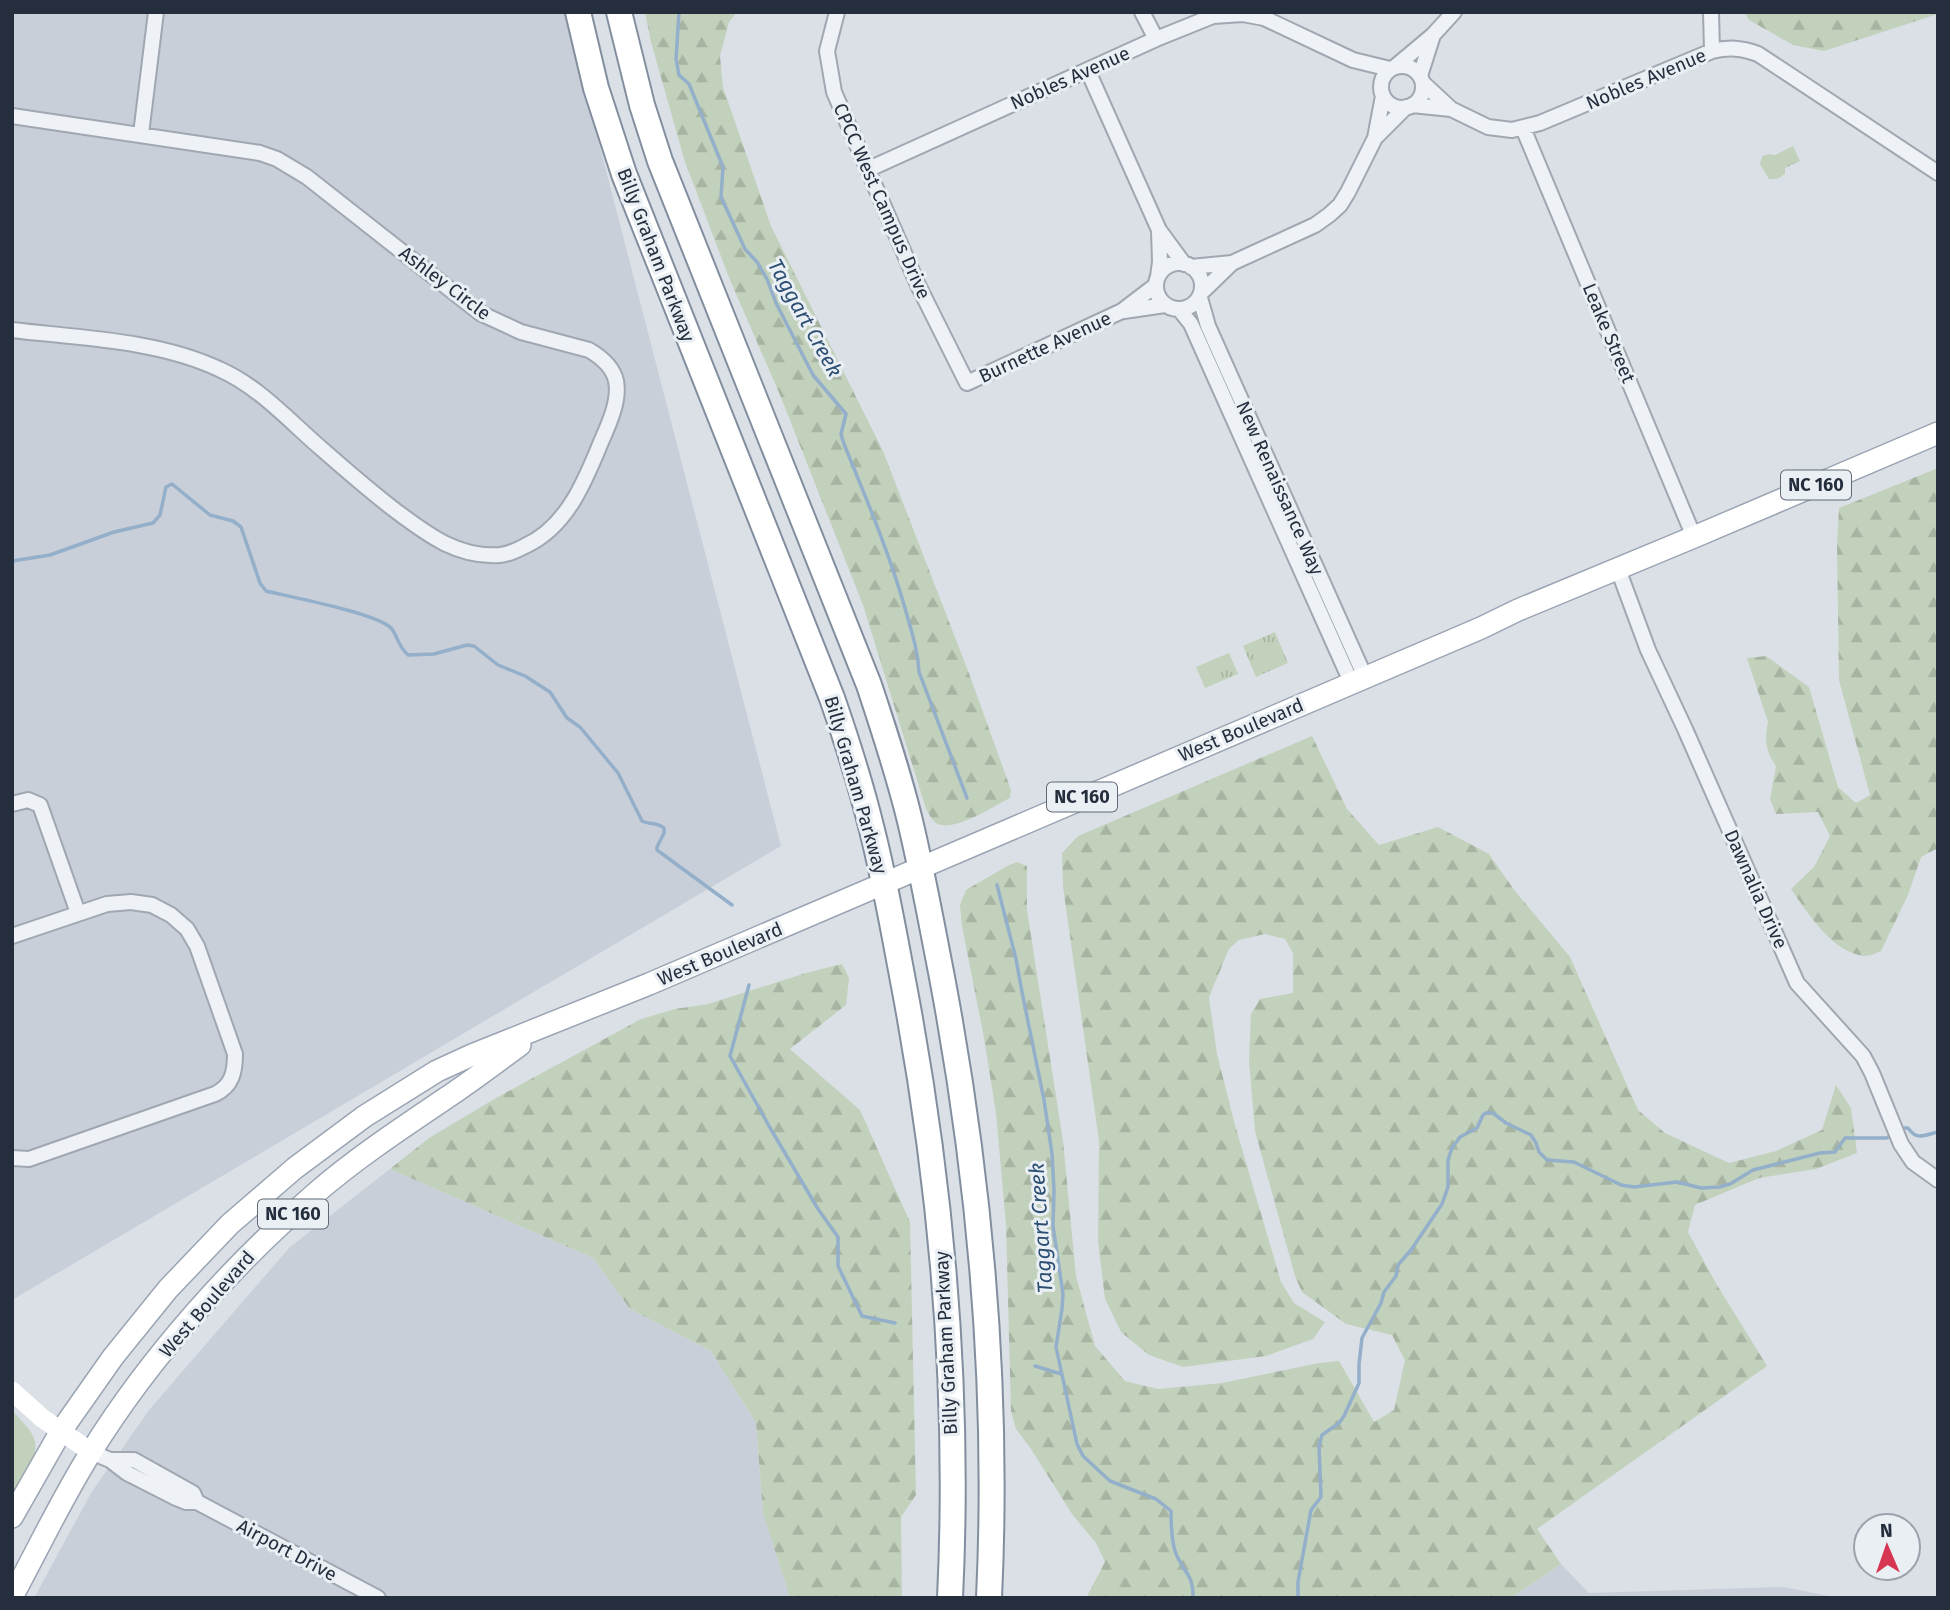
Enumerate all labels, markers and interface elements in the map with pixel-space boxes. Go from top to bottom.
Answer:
street label: Nobles Avenue [1007,41,1133,115]
street label: Nobles Avenue [1583,43,1709,115]
street label: CPCC West Campus Drive [828,99,936,303]
street label: Billy Graham Parkway [612,165,700,346]
street label: Ashley Circle [395,241,495,325]
water label: Taggart Creek [762,255,848,381]
street label: Leake Street [1578,280,1640,386]
street label: Burnette Avenue [975,306,1115,388]
street label: New Renaissance Way [1231,398,1329,579]
road number: NC 160 [1781,471,1851,500]
street label: Billy Graham Parkway [820,693,893,877]
street label: West Boulevard [1175,693,1307,767]
road number: NC 160 [1047,782,1117,812]
street label: Dawnalia Drive [1719,826,1793,952]
street label: West Boulevard [654,917,786,991]
water label: Taggart Creek [1023,1162,1059,1294]
road number: NC 160 [258,1199,328,1228]
street label: West Boulevard [154,1246,260,1362]
street label: Billy Graham Parkway [930,1250,962,1436]
north arrow [1852,1512,1922,1582]
street label: Airport Drive [233,1514,341,1586]
text: N [1880,1519,1893,1542]

